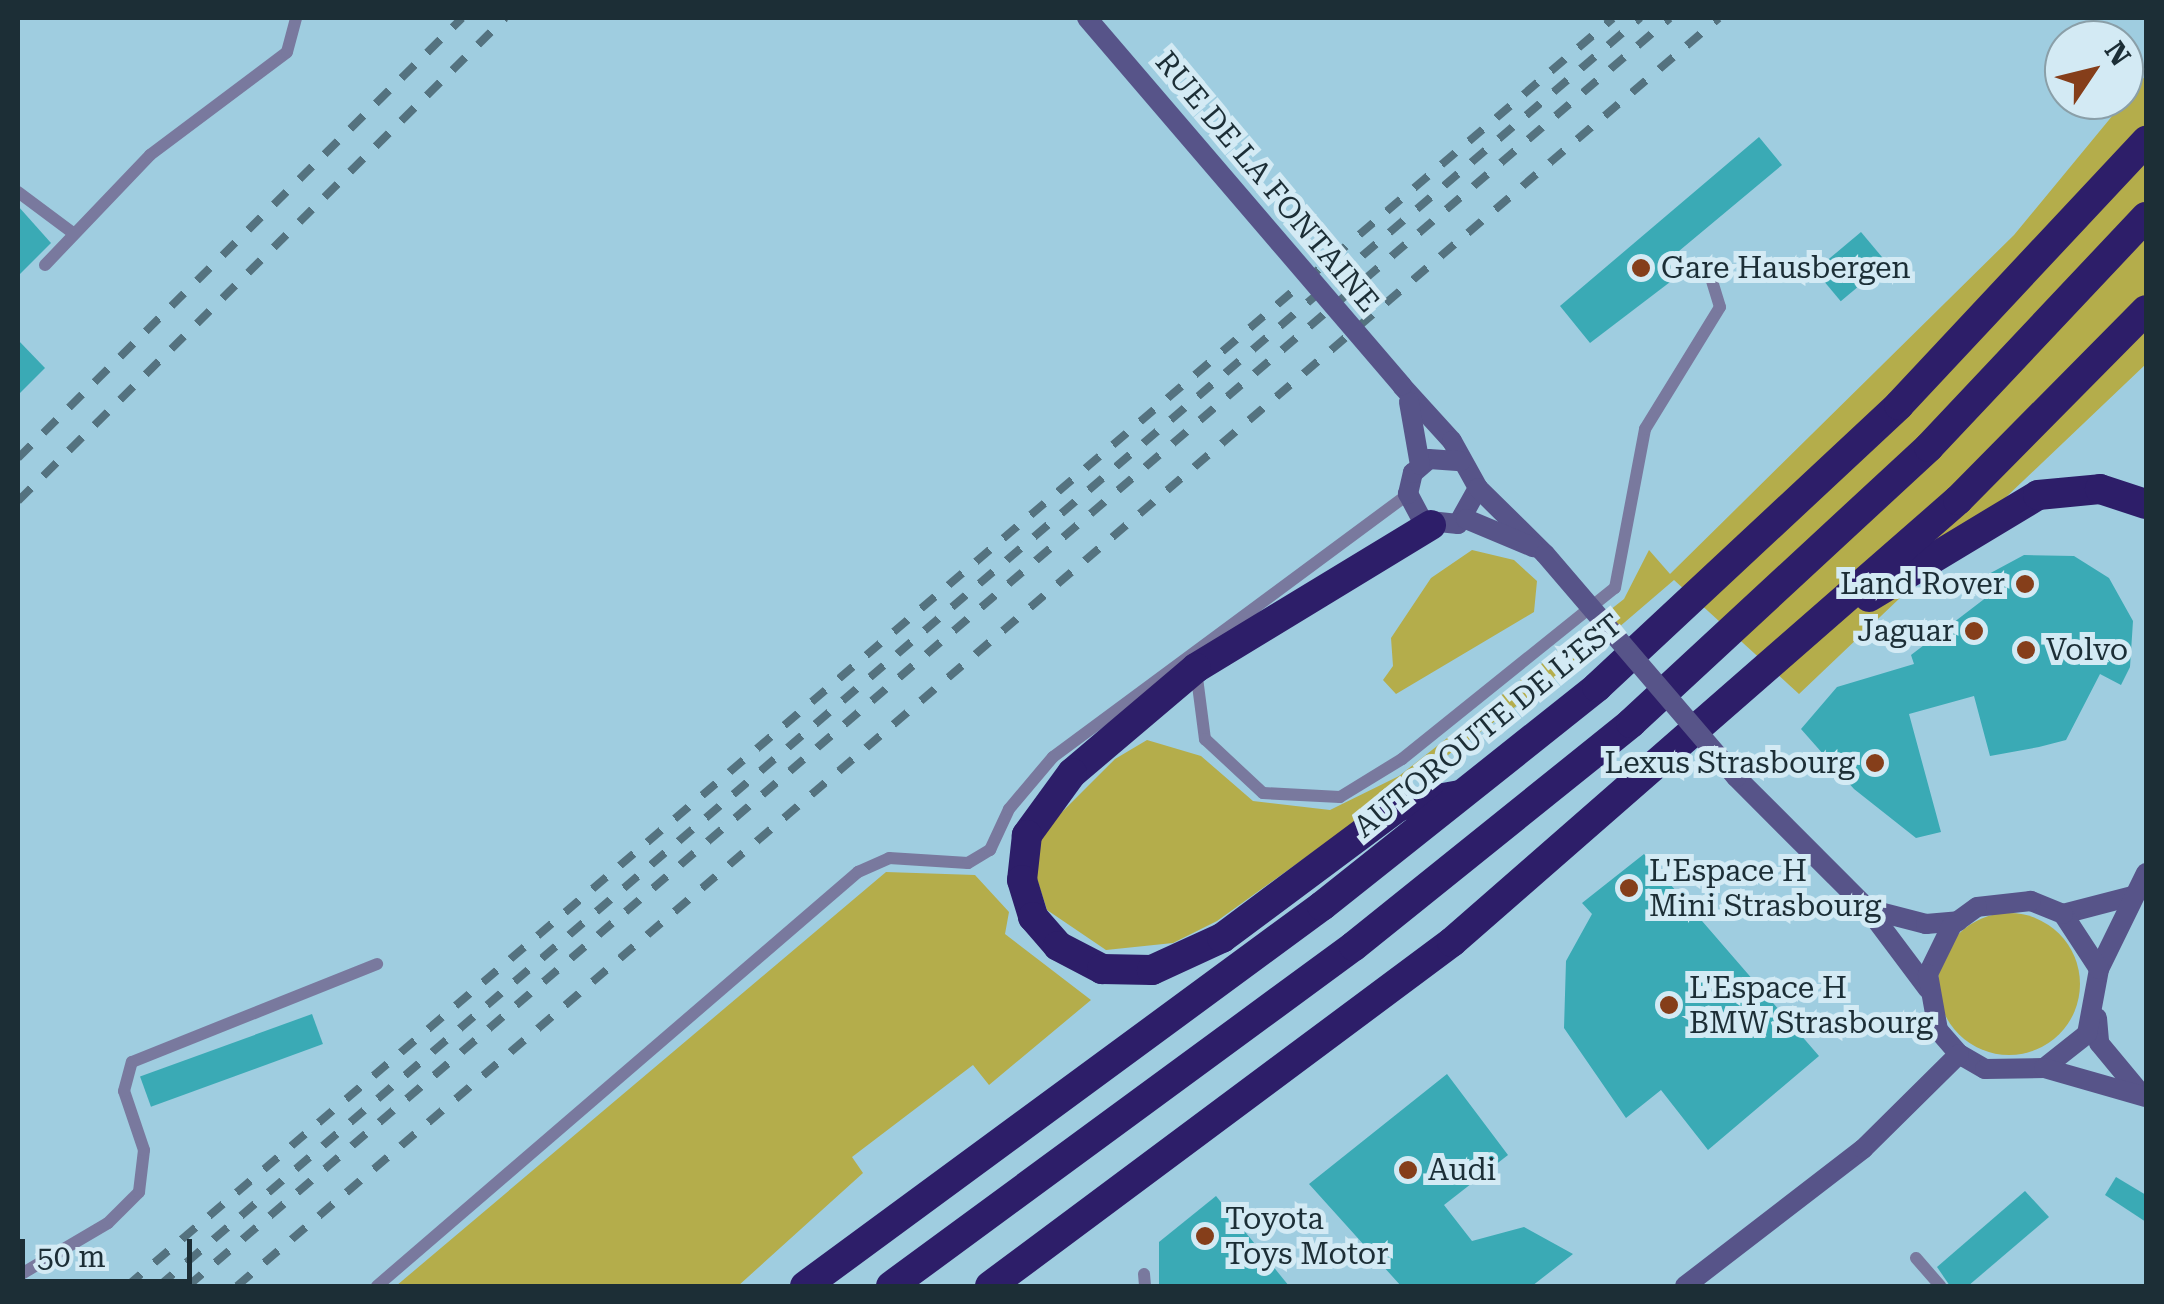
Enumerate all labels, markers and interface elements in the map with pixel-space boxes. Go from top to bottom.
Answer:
north arrow [2044,20,2144,120]
text: N [2098,35,2137,72]
street label: RUE DE LA FONTAINE [1148,45,1386,319]
place label: Gare Hausbergen [1661,250,1911,286]
marker: Gare Hausbergen [1630,257,1652,279]
place label: Land Rover [1840,566,2005,602]
marker: Land Rover [2014,573,2036,595]
street label: AUTOROUTE DE L’EST [1347,607,1629,845]
place label: Jaguar [1857,613,1954,649]
marker: Jaguar [1963,620,1985,642]
place label: Volvo [2046,632,2128,668]
marker: Volvo [2015,639,2037,661]
place label: Lexus Strasbourg [1604,745,1855,781]
marker: Lexus Strasbourg [1864,752,1886,774]
place label: L'Espace H Mini Strasbourg [1649,853,1881,924]
marker: L'Espace H Mini Strasbourg [1618,877,1640,899]
place label: L'Espace H BMW Strasbourg [1689,970,1933,1040]
marker: L'Espace H BMW Strasbourg [1658,994,1680,1016]
place label: Audi [1428,1152,1496,1188]
marker: Audi [1397,1159,1419,1181]
place label: Toyota Toys Motor [1225,1201,1389,1272]
scale bar [25,1219,198,1281]
marker: Toyota Toys Motor [1194,1225,1216,1247]
text: 50 m [37,1239,106,1274]

